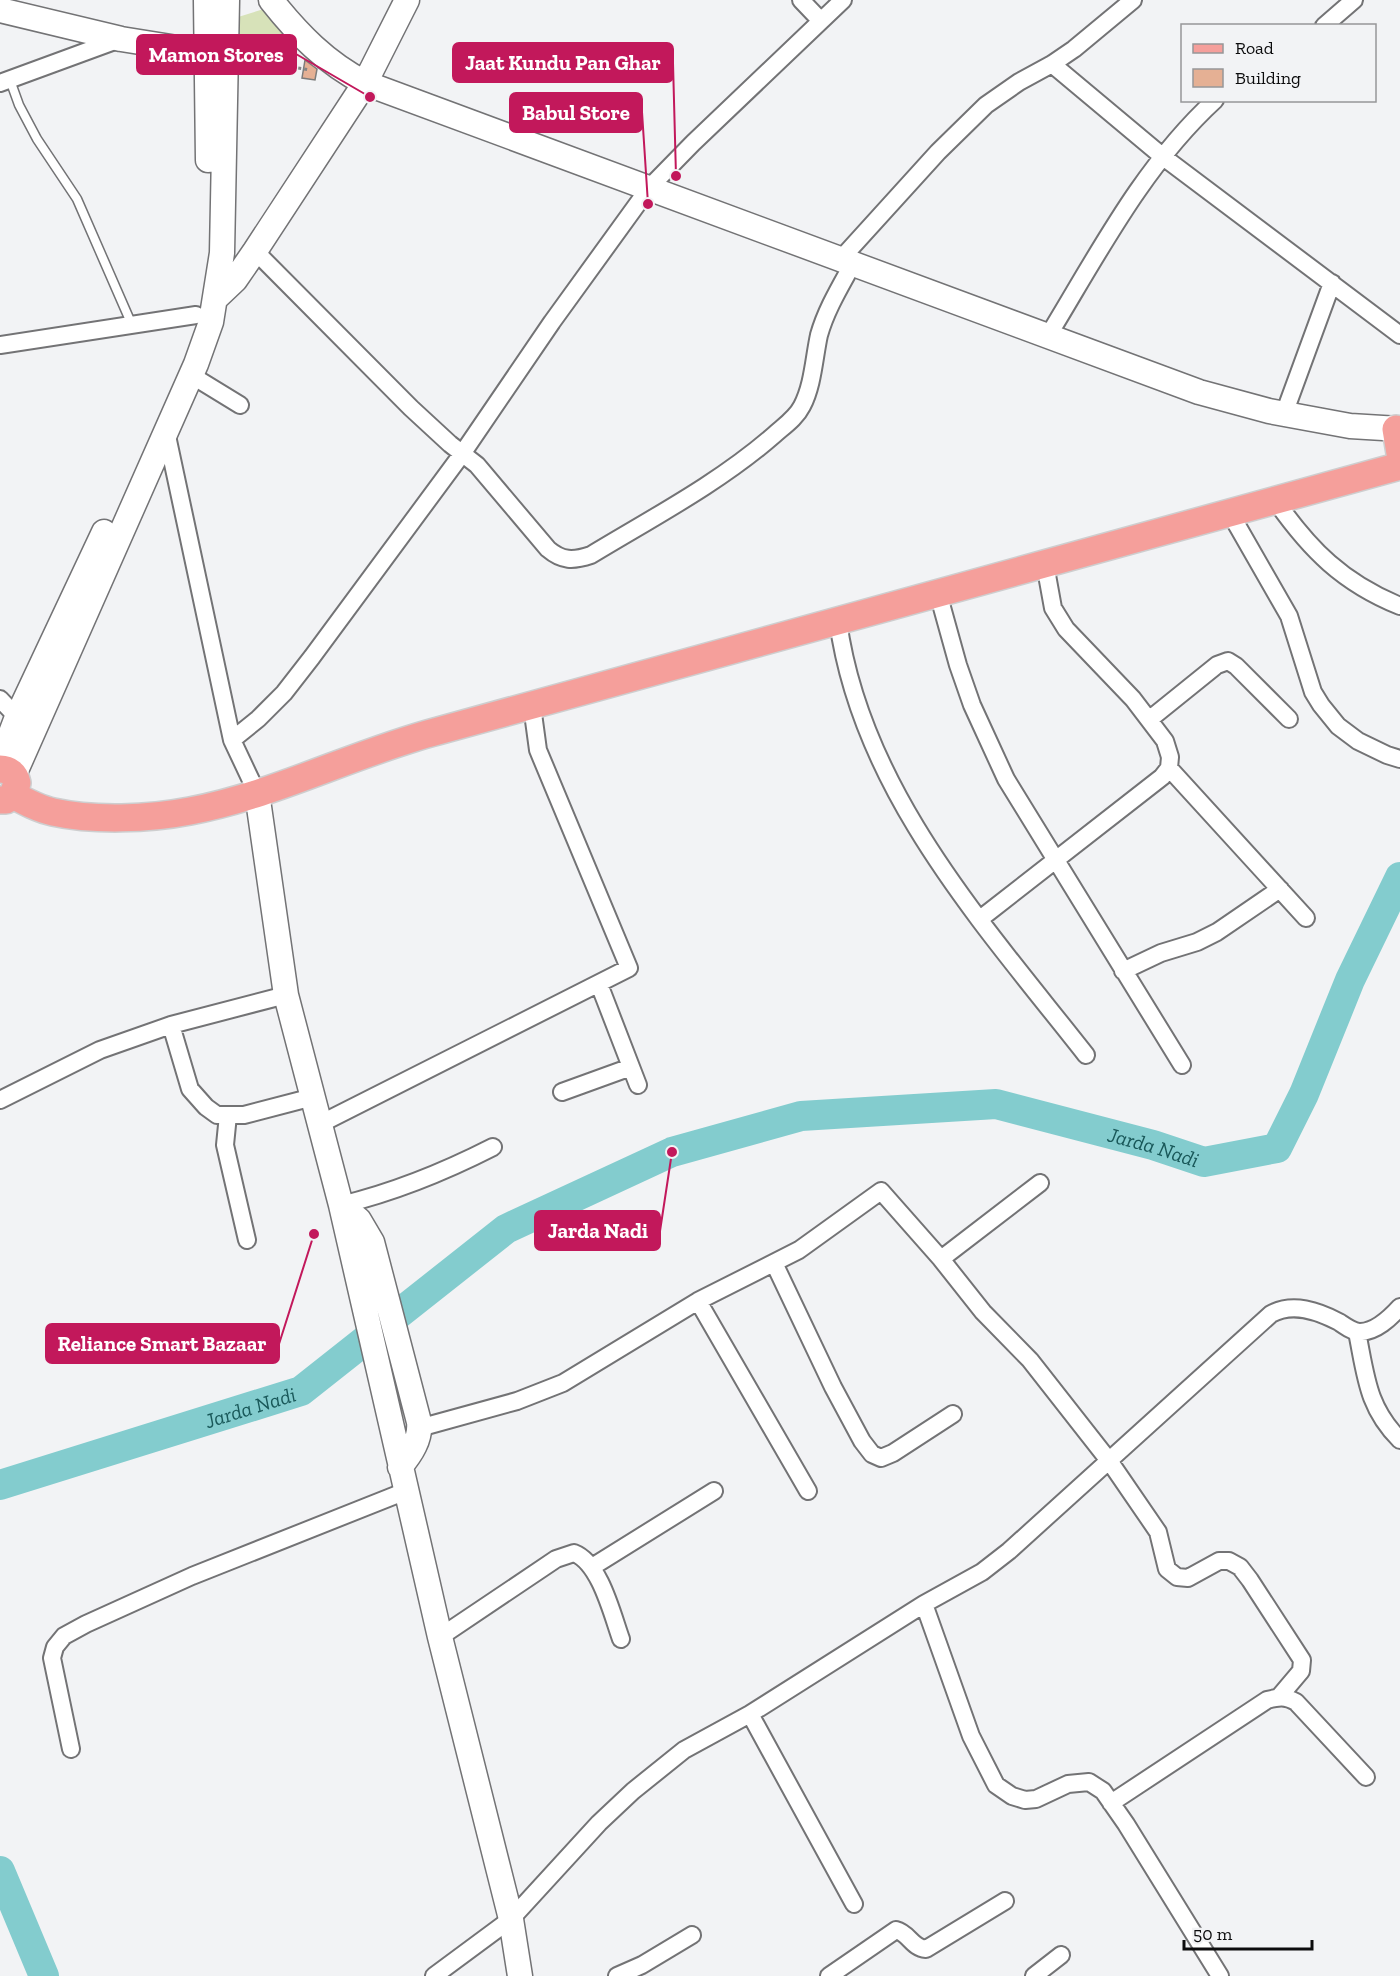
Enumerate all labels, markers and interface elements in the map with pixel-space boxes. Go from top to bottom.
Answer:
legend [1181,24,1376,102]
callout: Mamon Stores [137,35,296,74]
text: Road [1235,37,1274,59]
text: Mamon Stores [148,42,284,67]
callout: Jaat Kundu Pan Ghar [453,43,673,82]
text: Jaat Kundu Pan Ghar [465,50,661,75]
text: Building [1235,67,1301,89]
callout: Babul Store [510,93,642,132]
text: Babul Store [522,100,630,125]
water label: Jarda Nadi [1104,1121,1202,1172]
callout: Jarda Nadi [535,1211,660,1250]
text: Jarda Nadi [548,1218,648,1243]
callout: Reliance Smart Bazaar [46,1324,279,1363]
text: Reliance Smart Bazaar [57,1331,267,1356]
water label: Jarda Nadi [201,1381,299,1433]
scale bar [1184,1913,1312,1951]
text: 50 m [1193,1923,1233,1945]

